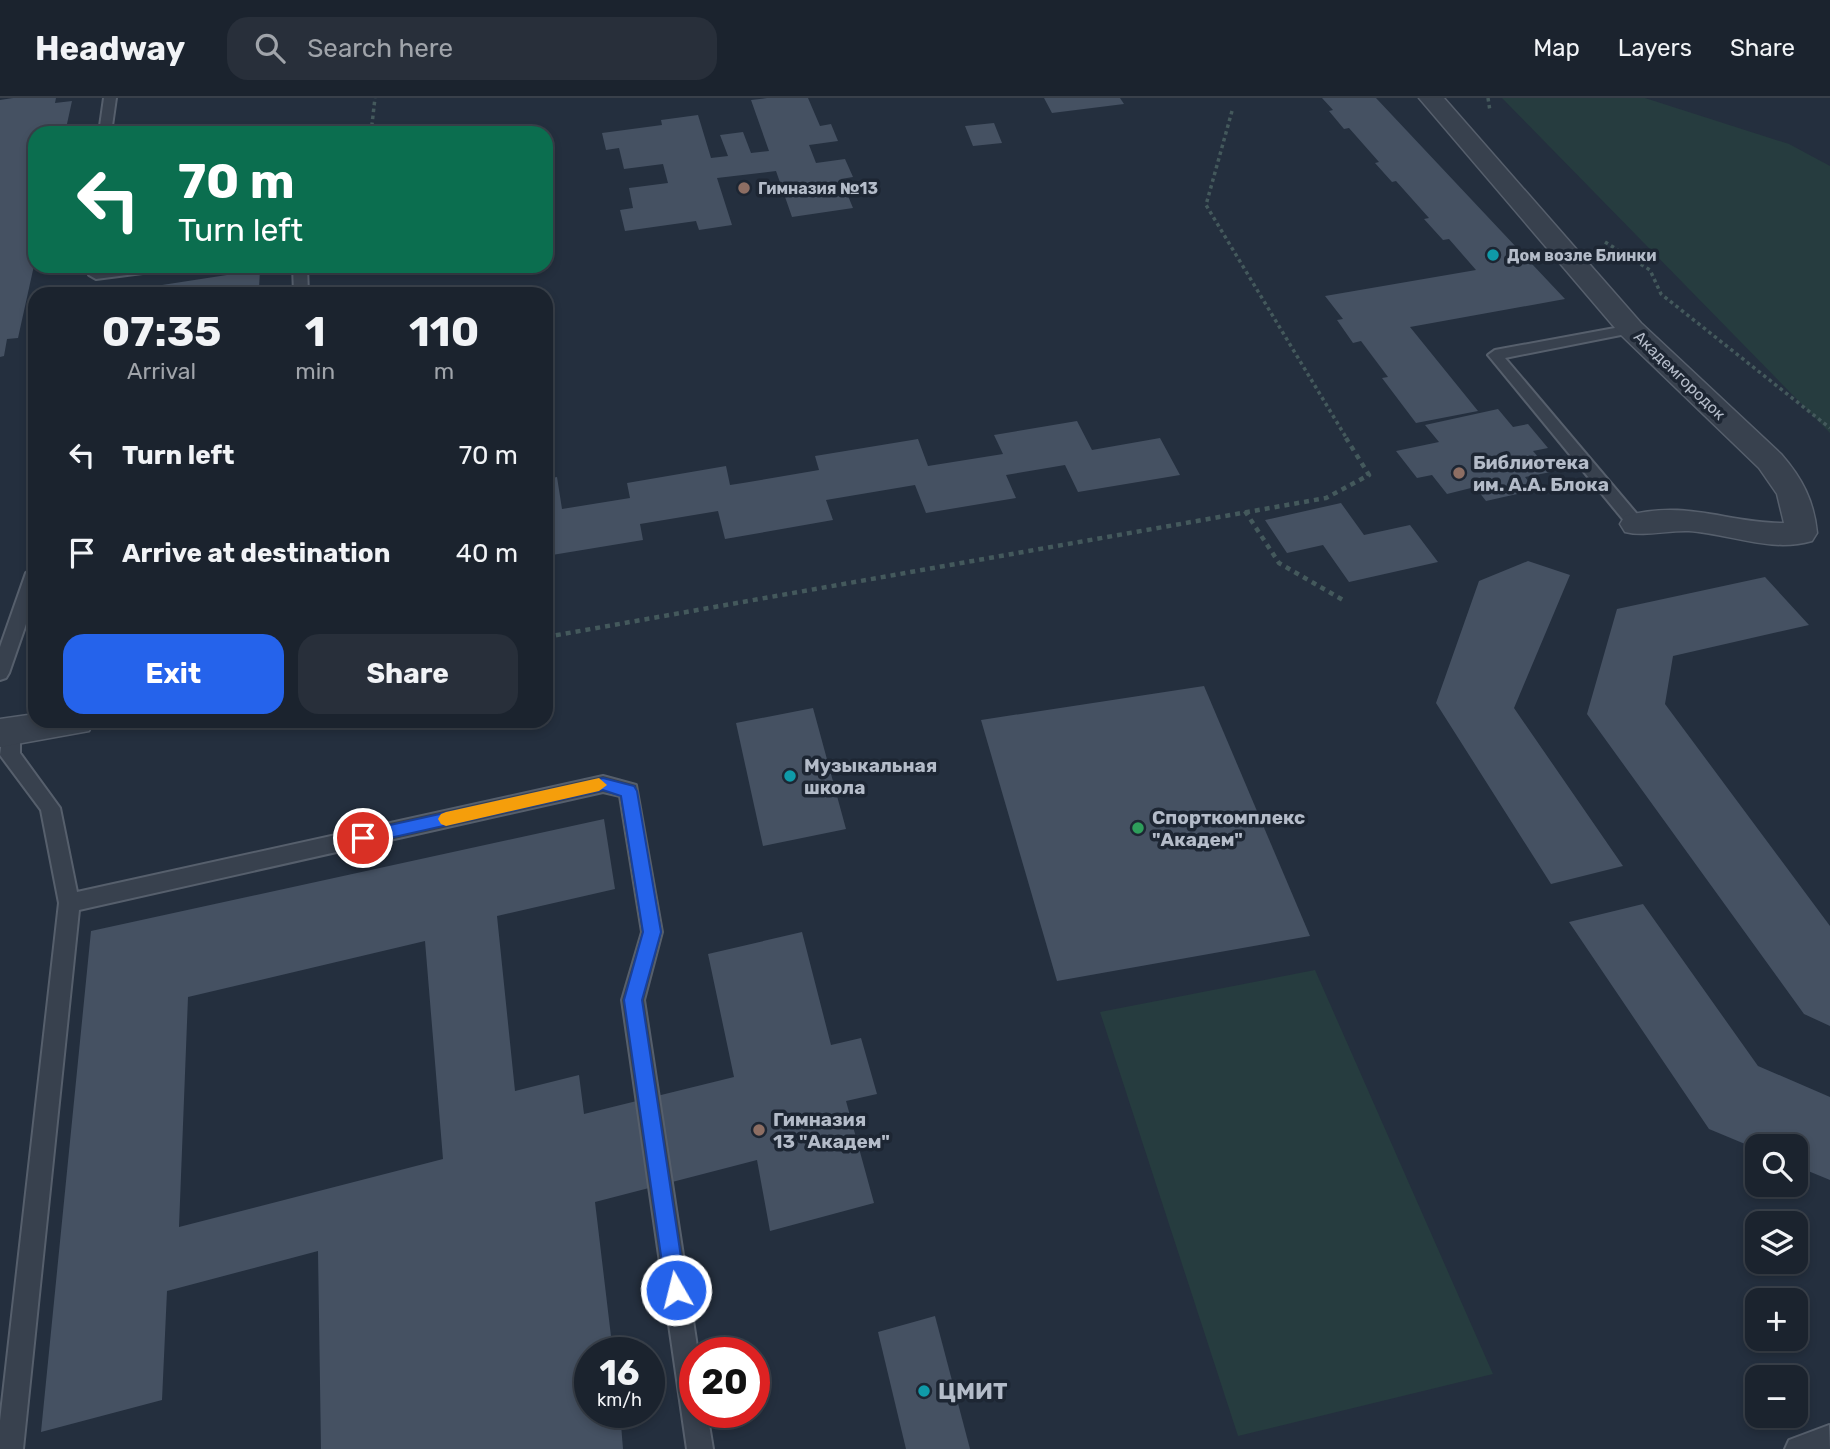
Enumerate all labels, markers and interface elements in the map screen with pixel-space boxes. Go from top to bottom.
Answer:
search box [227,17,717,80]
text: Headway [35,29,185,68]
icon: search [251,29,289,67]
text: Search here [307,33,453,64]
text: Map [1533,34,1580,62]
text: Layers [1618,34,1692,62]
text: Share [1730,34,1795,62]
text: 70 m [178,152,295,210]
icon: left [63,154,154,245]
place label: Гимназия №13 [758,179,878,198]
marker: Гимназия №13 [736,180,752,196]
text: Turn left [178,211,303,249]
place label: Дом возле Блинки [1507,246,1656,265]
marker: Дом возле Блинки [1485,247,1501,263]
text: 07:35 [102,307,221,357]
text: 1 [305,307,326,357]
text: 110 [409,307,479,357]
street label: Академгородок [1630,327,1730,424]
text: Arrival [127,357,196,385]
text: min [295,357,335,385]
text: m [434,357,454,385]
icon: left [63,436,101,474]
text: Turn left [122,440,234,471]
text: 70 m [459,440,518,471]
place label: Библиотека им. А.А. Блока [1473,451,1609,496]
marker: Библиотека им. А.А. Блока [1451,465,1467,481]
icon: arrive [63,534,101,572]
text: Arrive at destination [122,538,390,569]
text: 40 m [456,538,518,569]
button: Exit [63,634,284,714]
button: Share [298,634,518,714]
place label: Музыкальная школа [804,754,937,799]
marker: Музыкальная школа [782,768,798,784]
place label: Спорткомплекс "Академ" [1152,806,1305,851]
pin [333,808,393,868]
icon: arrive [344,819,382,857]
marker: Спорткомплекс "Академ" [1130,820,1146,836]
place label: Гимназия 13 "Академ" [773,1108,890,1153]
marker: Гимназия 13 "Академ" [751,1122,767,1138]
map controls [1745,1134,1808,1428]
button: search [1745,1134,1808,1197]
button: layers [1745,1211,1808,1274]
position arrow [639,1253,713,1327]
button: + [1745,1288,1808,1351]
speed limit sign: 20 [679,1337,770,1428]
text: 16 [599,1352,640,1394]
button: − [1745,1365,1808,1428]
place label: ЦМИТ [938,1377,1007,1405]
marker: ЦМИТ [916,1383,932,1399]
text: km/h [597,1389,642,1411]

